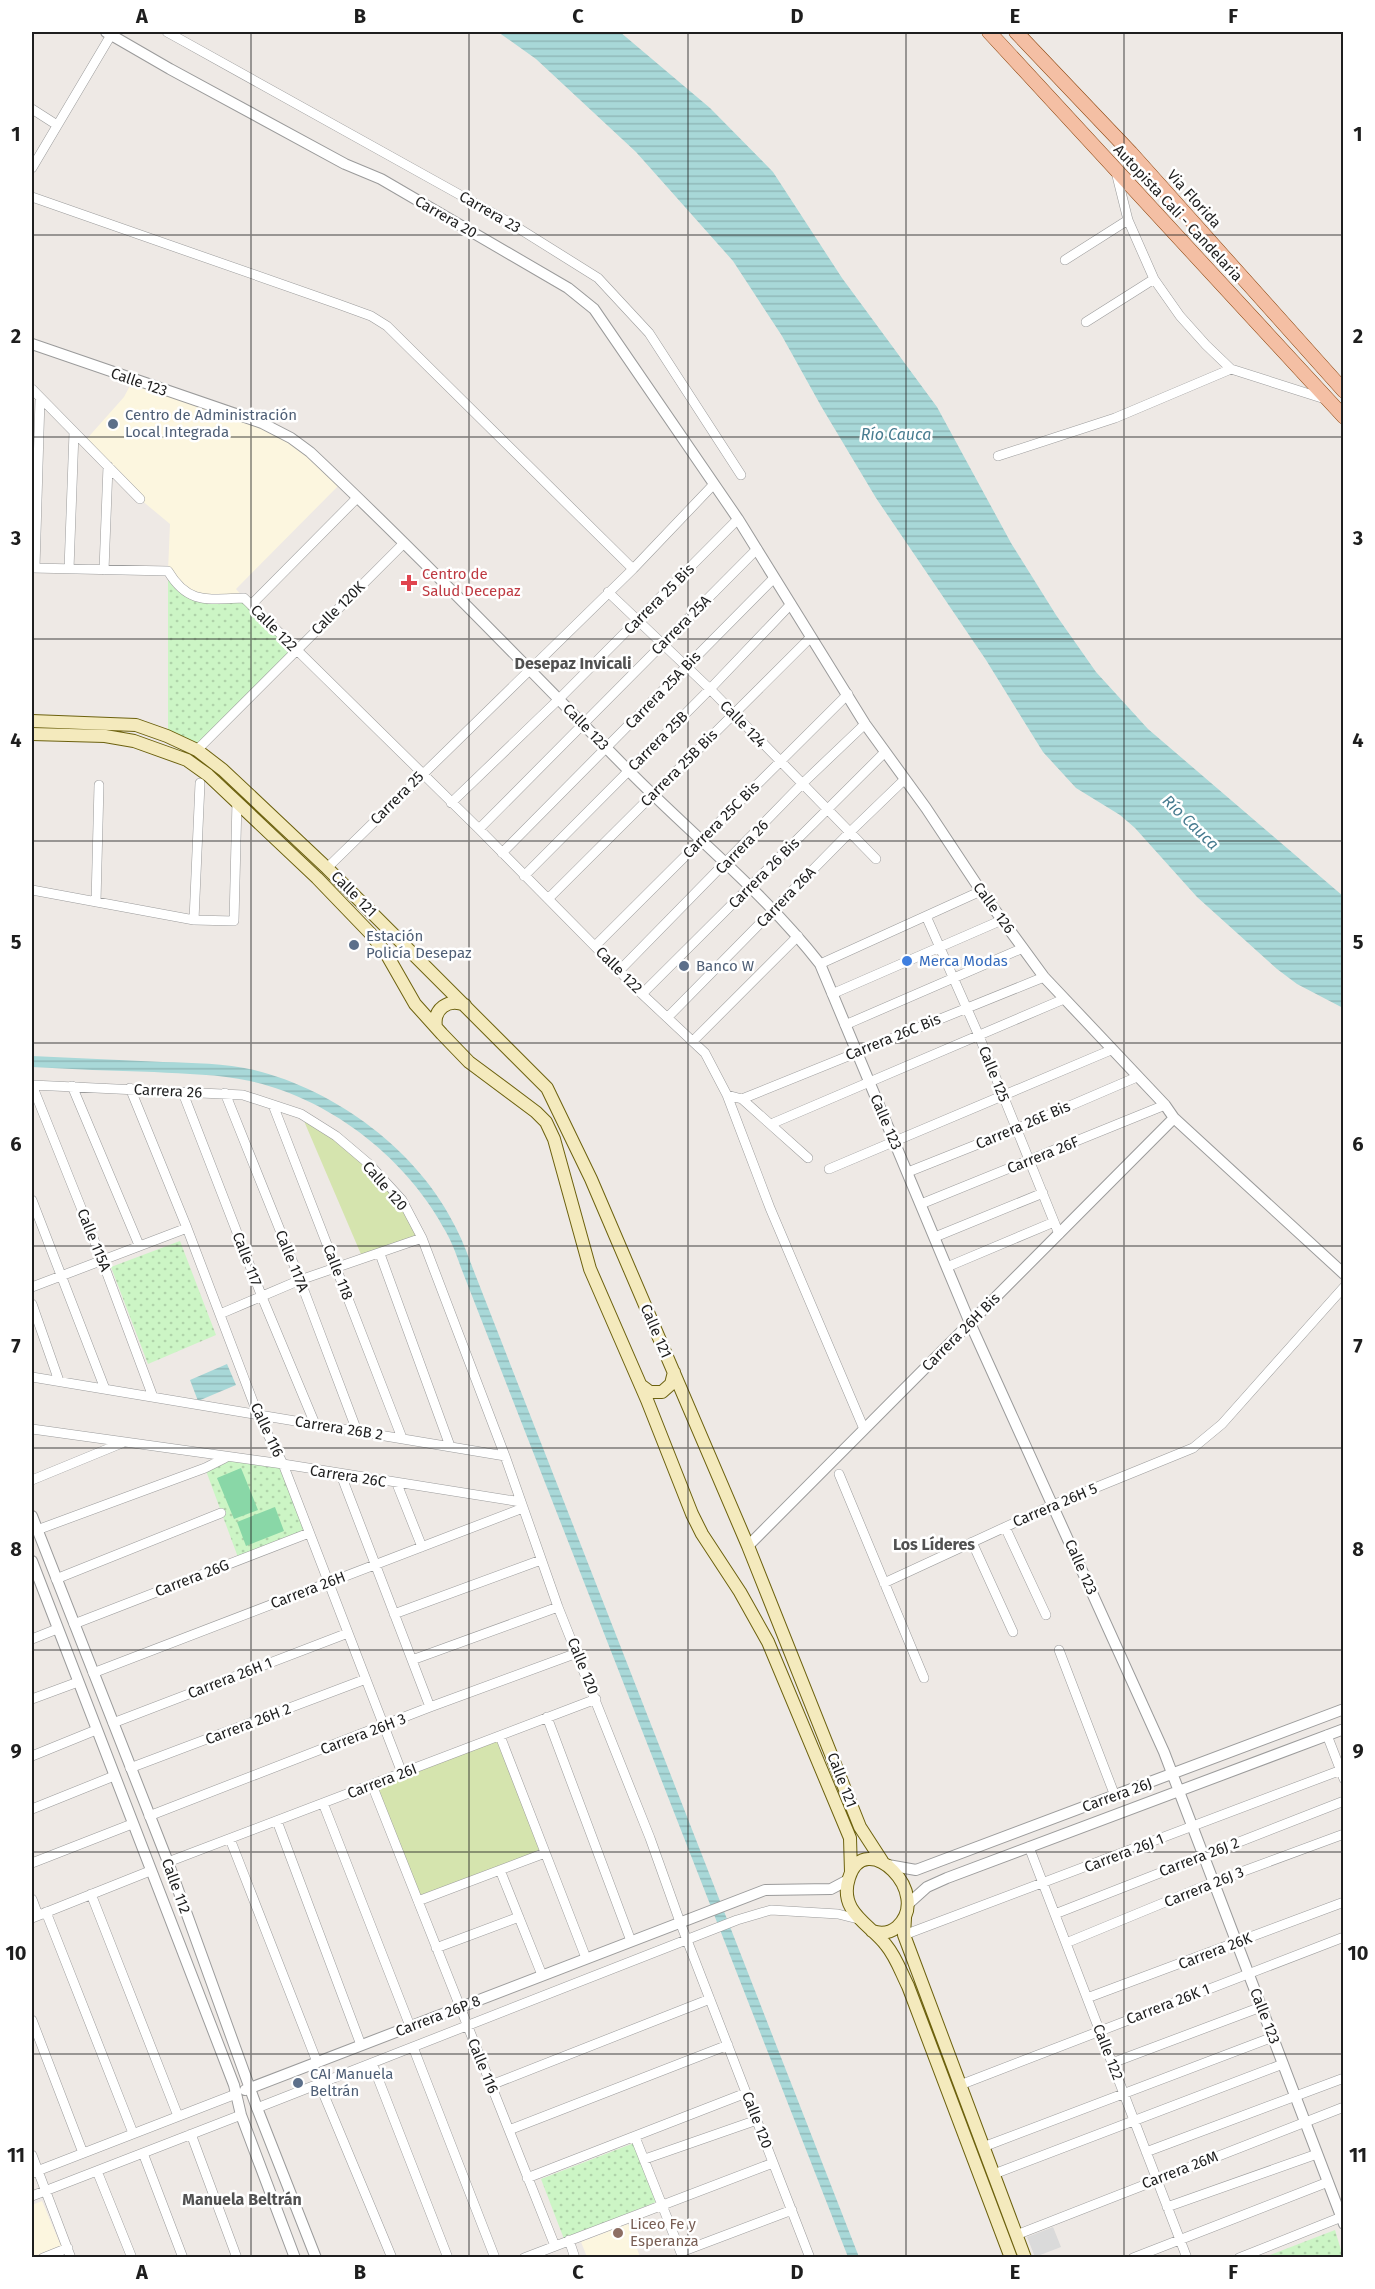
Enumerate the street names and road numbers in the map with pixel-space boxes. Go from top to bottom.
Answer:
street label: Autopista Cali - Candelaria [1110,141,1246,285]
street label: Via Florida [1163,166,1225,232]
street label: Carrera 23 [456,187,524,237]
street label: Carrera 20 [412,192,480,242]
street label: Calle 123 [108,364,170,400]
street label: Carrera 25 Bis [620,560,698,638]
street label: Calle 120K [308,577,369,638]
street label: Carrera 25A [648,591,715,658]
street label: Calle 122 [247,601,301,655]
street label: Carrera 25A Bis [621,647,705,733]
street label: Calle 124 [716,697,770,751]
street label: Calle 123 [559,700,613,754]
street label: Carrera 25B [624,707,692,775]
street label: Carrera 25B Bis [637,726,721,810]
street label: Carrera 25 [367,768,427,828]
street label: Carrera 25C Bis [679,778,763,862]
street label: Carrera 26 [712,816,772,878]
street label: Carrera 26 Bis [725,834,803,912]
street label: Carrera 26A [753,863,820,931]
street label: Calle 121 [327,867,381,921]
street label: Calle 126 [969,879,1019,937]
street label: Calle 122 [592,943,646,997]
street label: Carrera 26C Bis [843,1010,943,1064]
street label: Calle 125 [975,1043,1013,1105]
street label: Carrera 26 [133,1080,203,1102]
street label: Calle 123 [866,1092,906,1152]
street label: Carrera 26E Bis [973,1097,1073,1153]
street label: Carrera 26F [1004,1132,1082,1178]
street label: Calle 120 [359,1158,411,1214]
street label: Calle 115A [73,1206,115,1274]
street label: Calle 117A [272,1228,313,1295]
street label: Calle 117 [228,1229,266,1289]
street label: Calle 118 [319,1242,357,1302]
street label: Carrera 26H Bis [918,1289,1004,1375]
street label: Calle 121 [637,1301,675,1361]
street label: Calle 116 [247,1400,287,1460]
street label: Carrera 26B 2 [294,1412,384,1444]
street label: Carrera 26C [309,1461,388,1491]
street label: Carrera 26H 5 [1010,1479,1100,1531]
street label: Calle 123 [1061,1537,1101,1597]
street label: Carrera 26G [152,1556,232,1600]
street label: Carrera 26H [268,1567,348,1613]
street label: Calle 120 [564,1635,602,1697]
street label: Carrera 26H 1 [185,1654,275,1702]
street label: Carrera 26H 2 [203,1699,293,1749]
street label: Carrera 26H 3 [318,1709,408,1759]
street label: Calle 121 [823,1750,861,1810]
street label: Carrera 26I [345,1760,419,1802]
street label: Carrera 26J [1080,1774,1154,1816]
street label: Carrera 26J 1 [1082,1830,1166,1876]
street label: Carrera 26J 2 [1156,1833,1242,1881]
street label: Calle 112 [158,1856,194,1916]
street label: Carrera 26J 3 [1161,1863,1247,1911]
street label: Carrera 26K [1176,1929,1254,1973]
street label: Carrera 26K 1 [1124,1980,1212,2028]
street label: Calle 123 [1246,1985,1284,2047]
street label: Carrera 26P 8 [393,1992,483,2040]
street label: Calle 122 [1089,2021,1127,2083]
street label: Calle 116 [464,2036,502,2096]
street label: Calle 120 [738,2089,776,2151]
street label: Carrera 26M [1139,2147,1221,2193]

